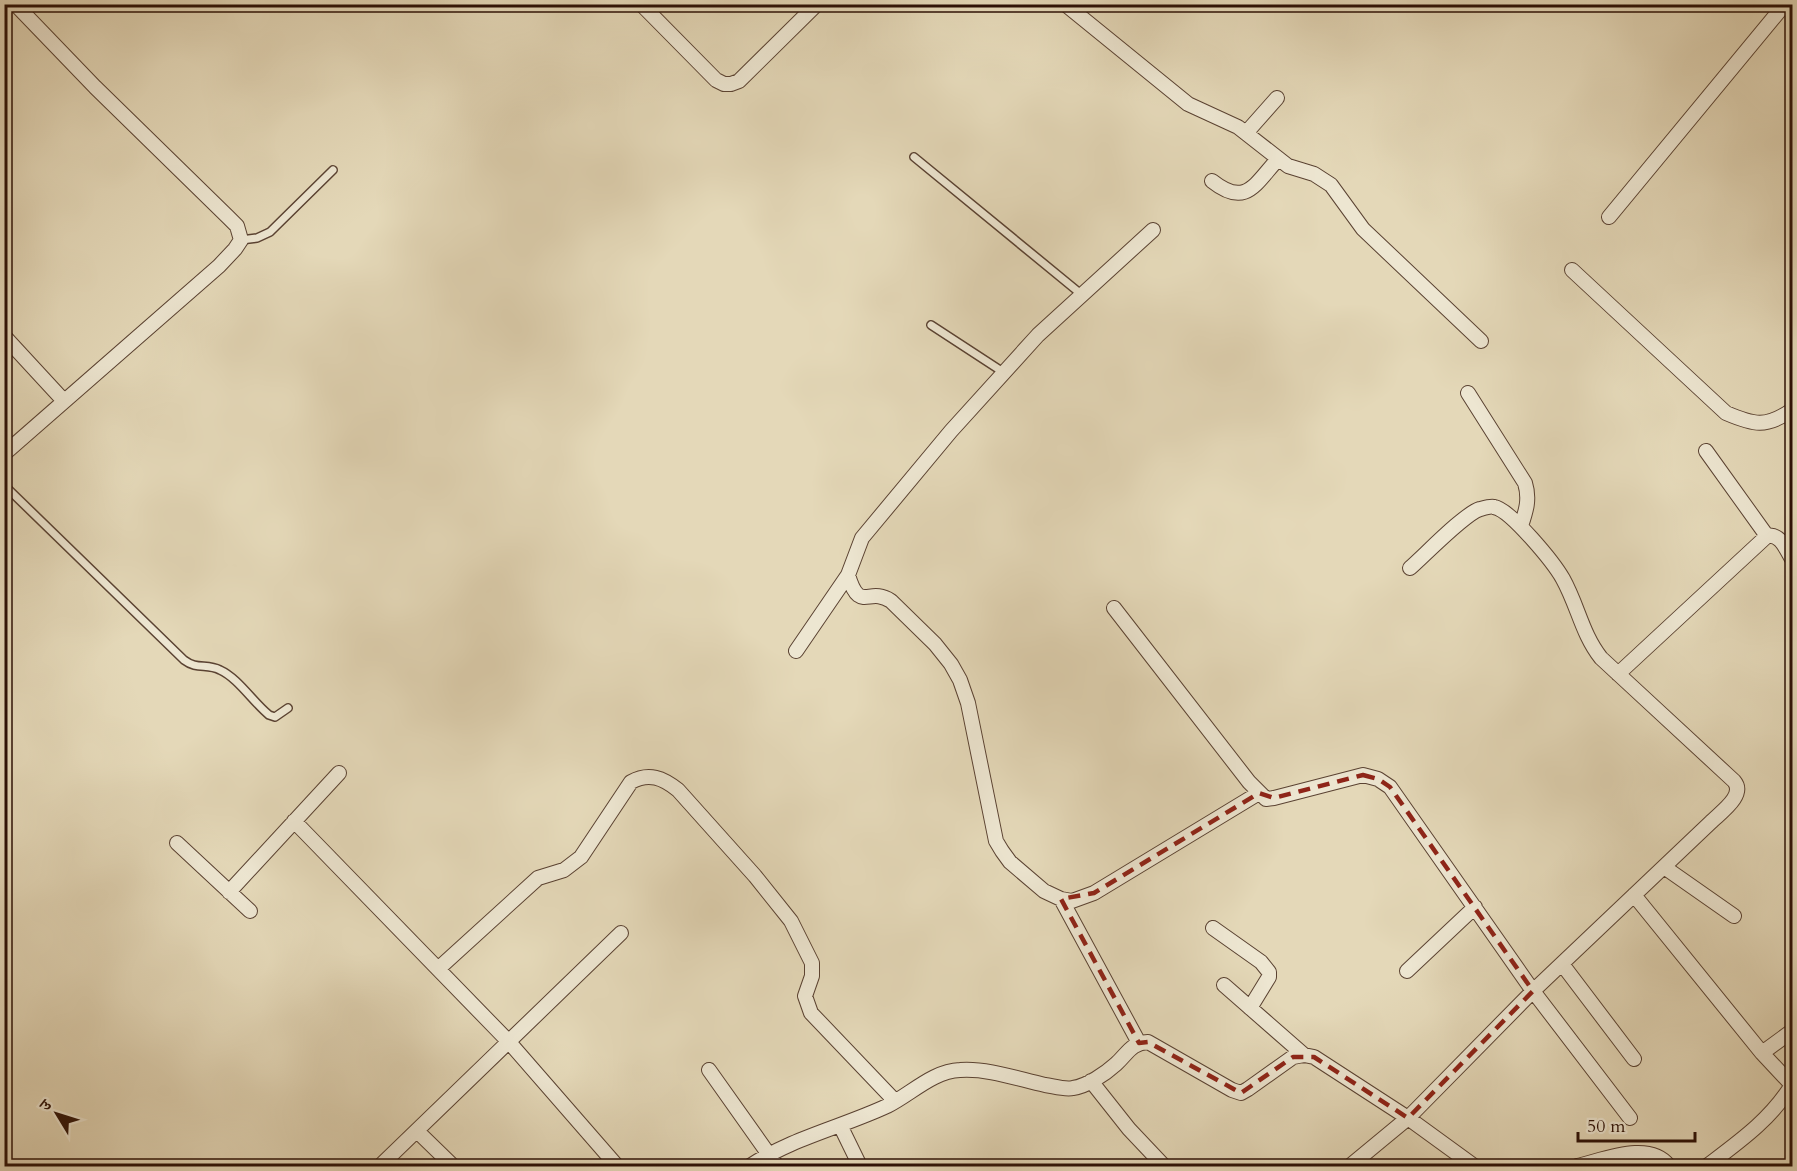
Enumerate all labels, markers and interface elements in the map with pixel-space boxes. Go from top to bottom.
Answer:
north arrow [27,1084,87,1144]
text: उ [34,1094,58,1116]
scale bar [1578,1105,1695,1143]
text: 50 m [1587,1114,1626,1139]

